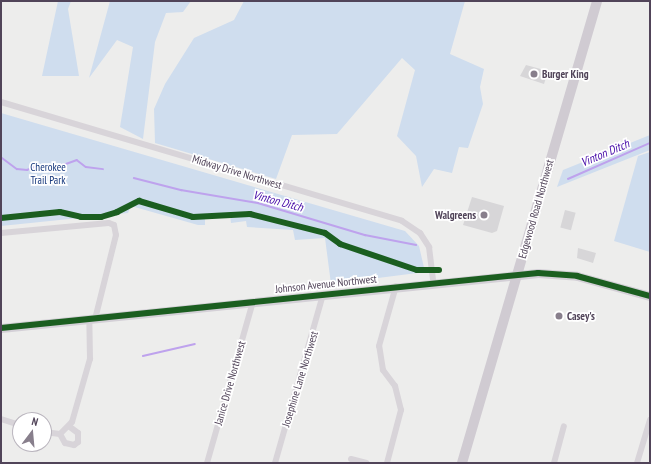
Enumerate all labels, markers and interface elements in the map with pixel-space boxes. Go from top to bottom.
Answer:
place label: Burger King [542,67,589,81]
marker: Burger King [529,69,539,79]
water label: Vinton Ditch [579,136,631,170]
street label: Midway Drive Northwest [190,152,284,192]
street label: Edgewood Road Northwest [516,158,556,260]
park label: Cherokee Trail Park [30,161,66,187]
water label: Vinton Ditch [251,187,305,215]
place label: Walgreens [435,208,476,222]
marker: Walgreens [479,210,489,220]
street label: Johnson Avenue Northwest [274,272,378,296]
place label: Casey's [567,309,595,323]
marker: Casey's [554,311,564,321]
street label: Josephine Lane Northwest [279,330,321,428]
street label: Janice Drive Northwest [212,340,248,426]
north arrow [12,412,52,452]
text: N [30,414,40,429]

